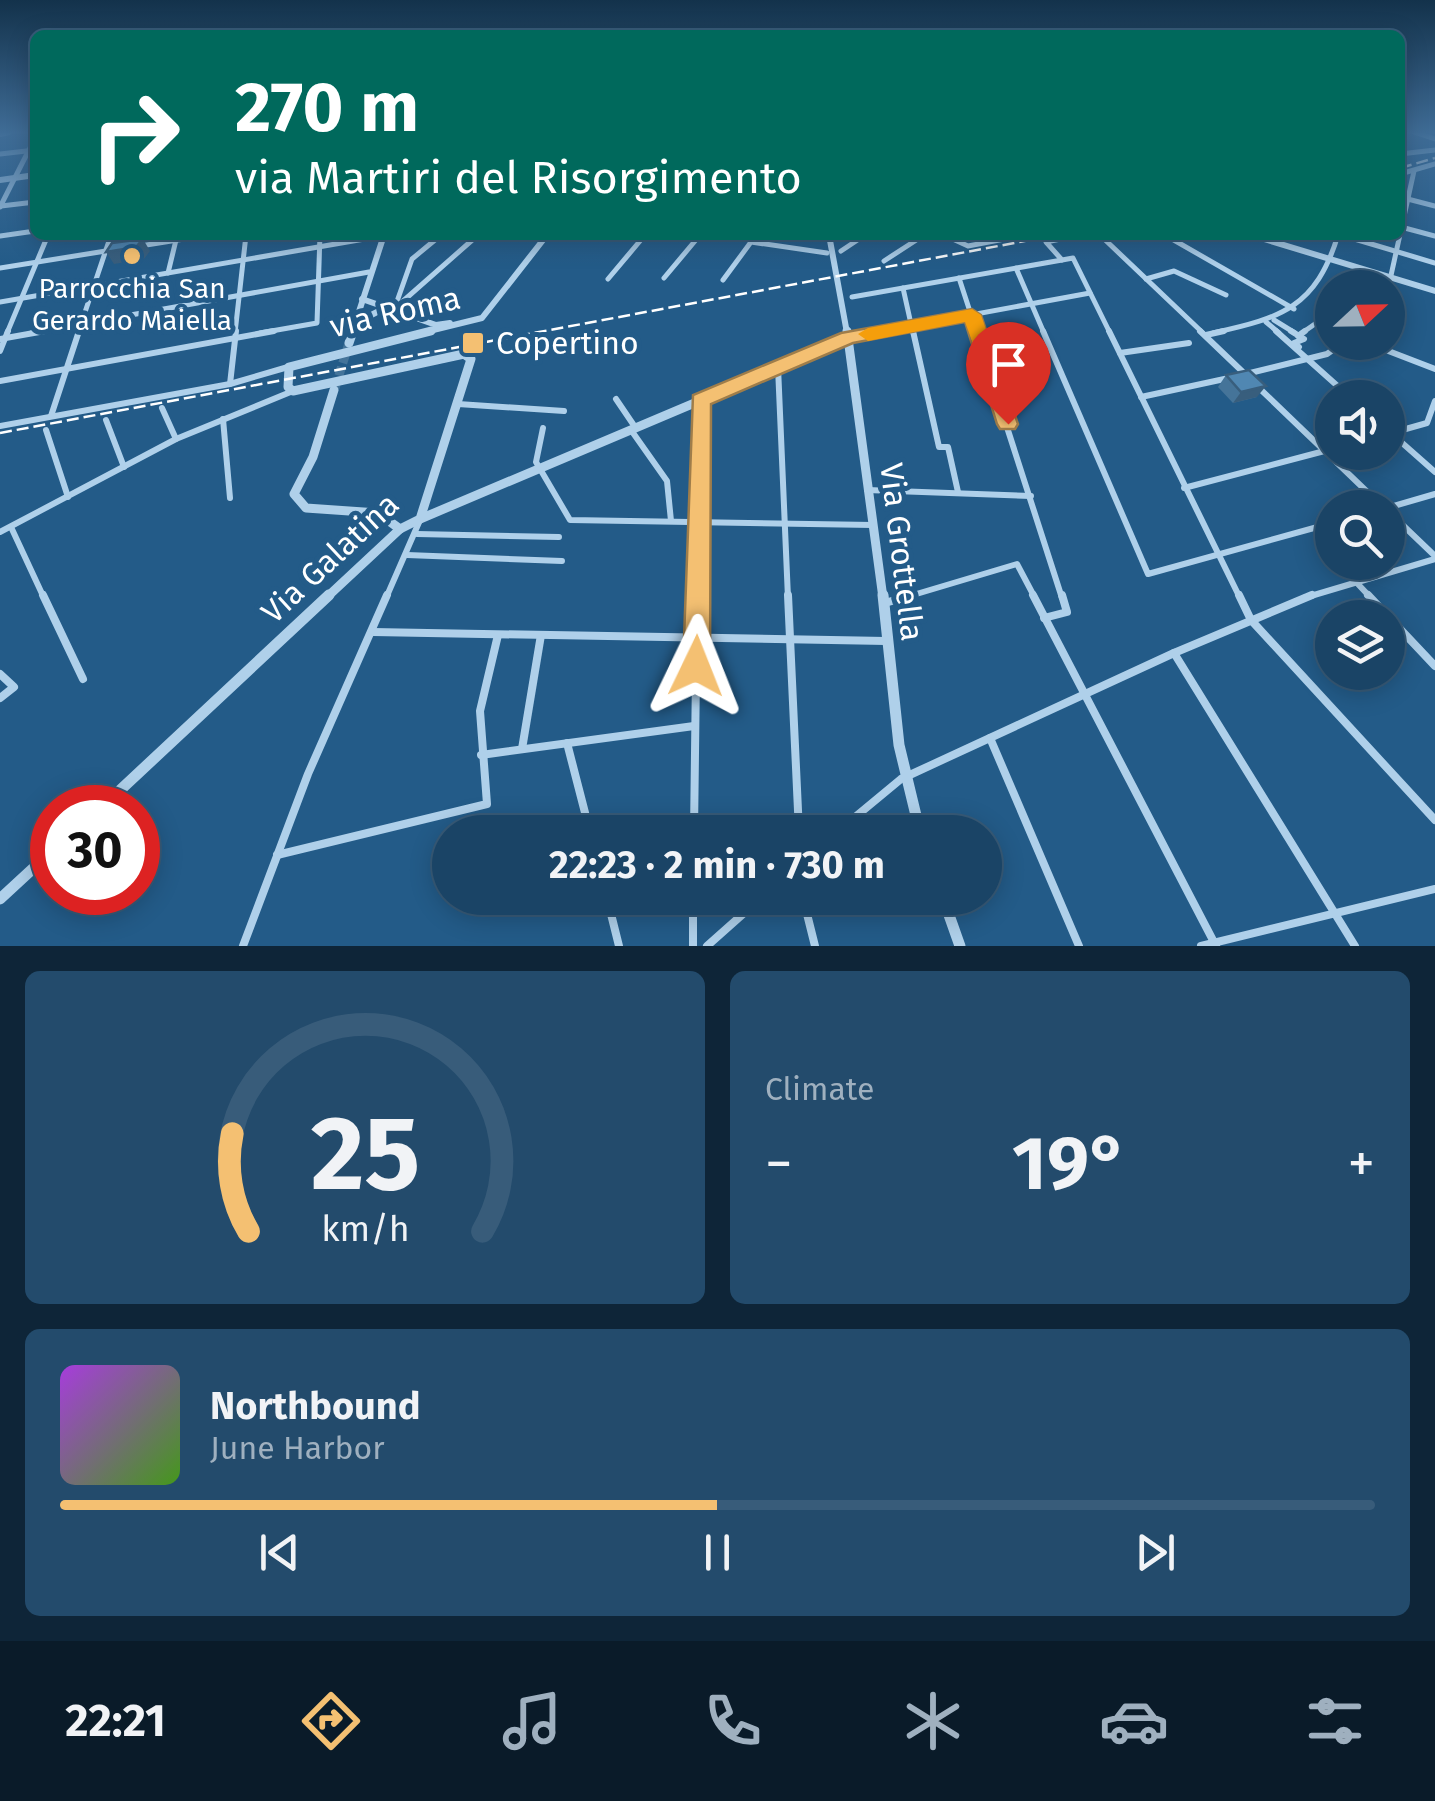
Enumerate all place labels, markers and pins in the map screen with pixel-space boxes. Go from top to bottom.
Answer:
marker: Parrocchia San Gerardo Maiella [121,245,143,267]
place label: Parrocchia San Gerardo Maiella [32,272,232,337]
pin [966,322,1051,425]
place label: Copertino [496,324,639,362]
marker: Copertino [460,330,486,356]

